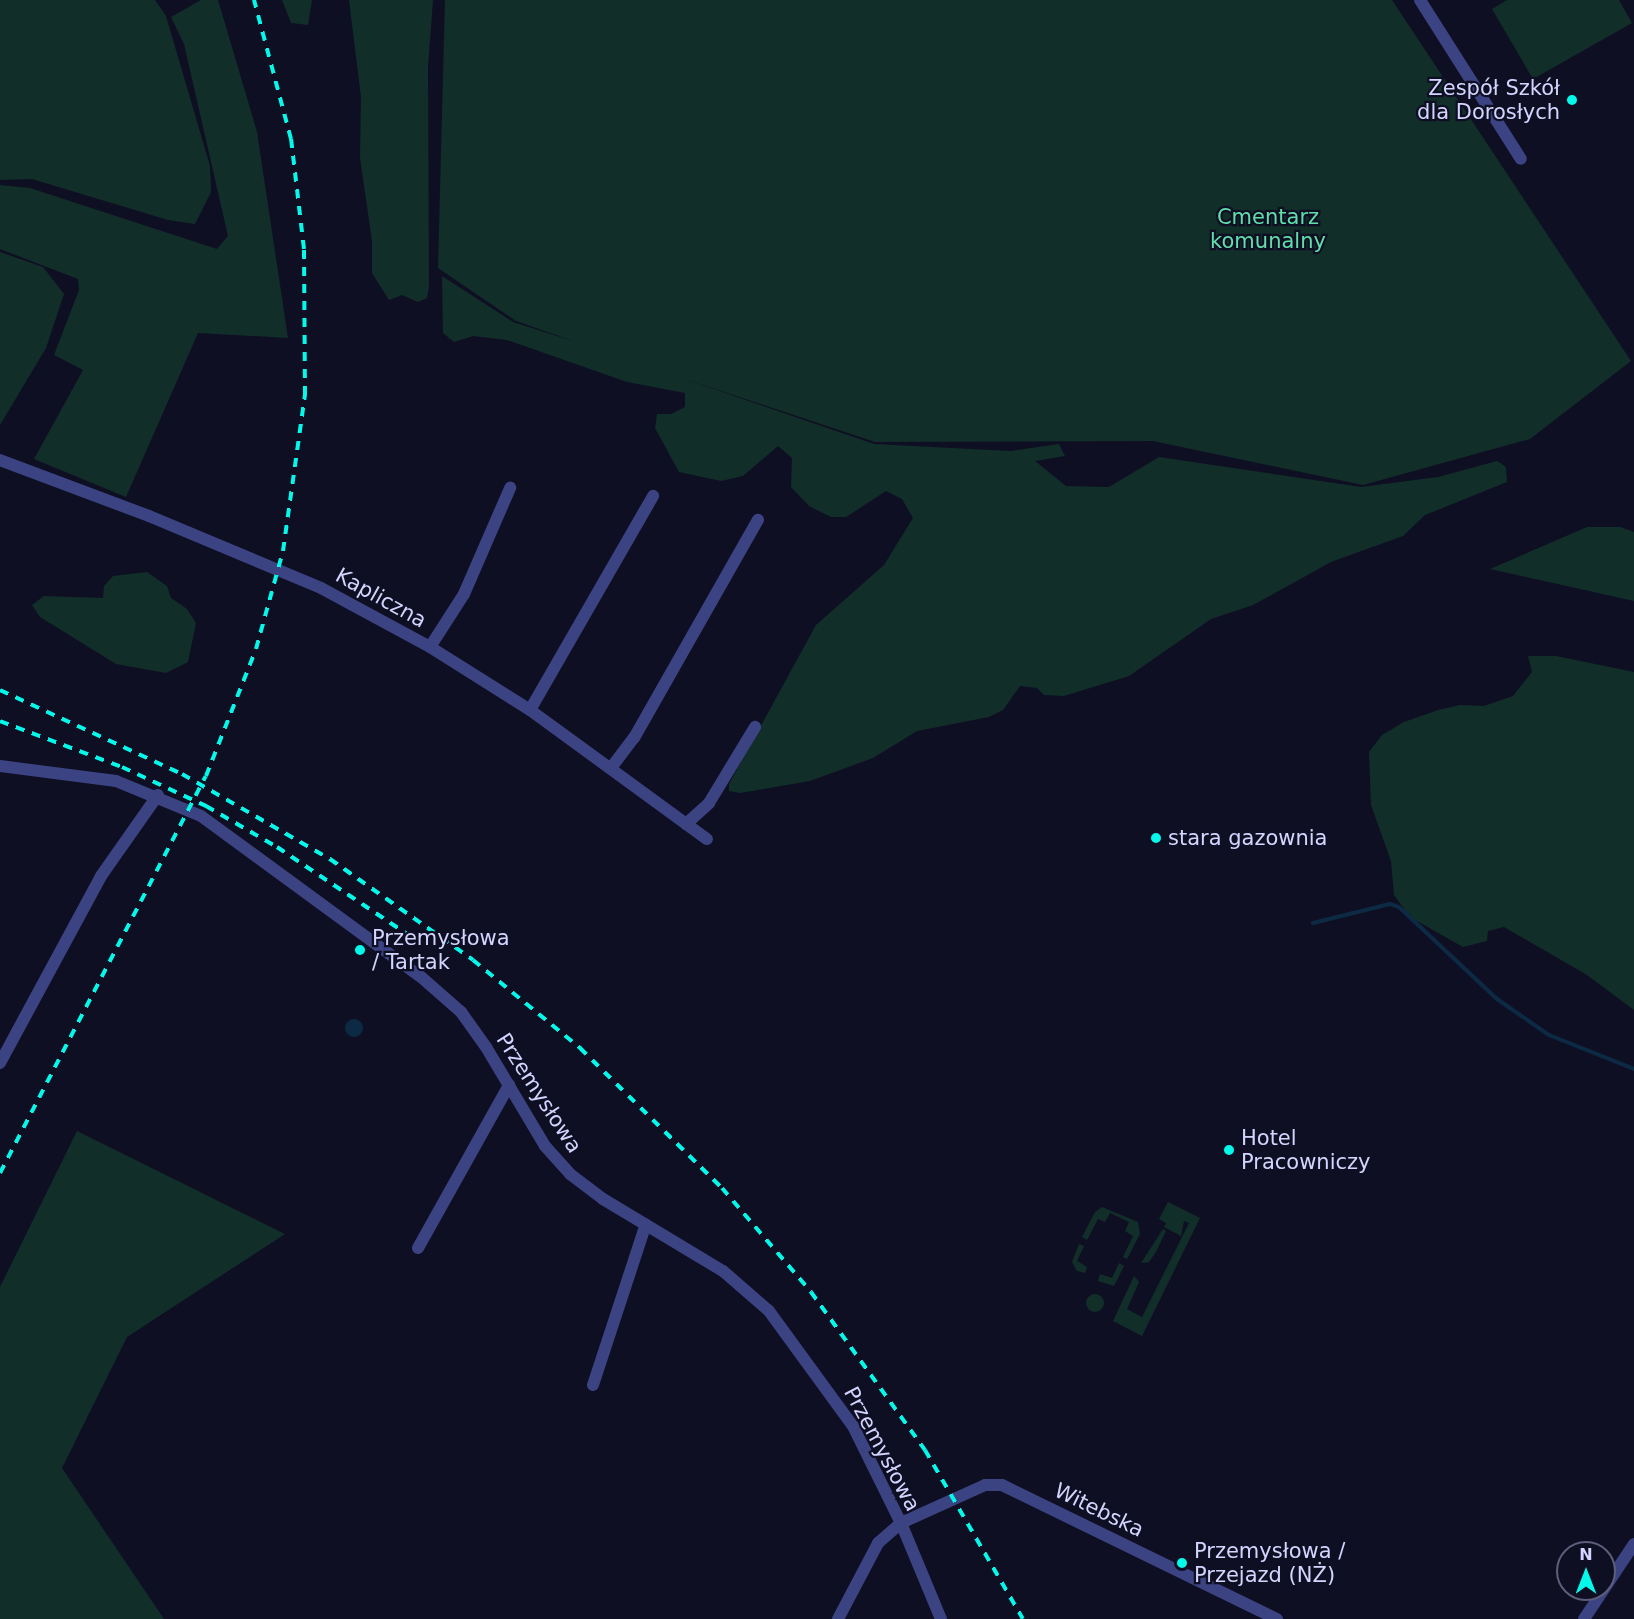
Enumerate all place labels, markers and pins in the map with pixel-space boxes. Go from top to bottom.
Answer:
place label: Zespół Szkół dla Dorosłych [1417,75,1560,125]
marker: Zespół Szkół dla Dorosłych [1565,93,1579,107]
place label: stara gazownia [1168,825,1327,851]
marker: stara gazownia [1149,831,1163,845]
place label: Przemysłowa / Tartak [372,925,510,975]
marker: Przemysłowa / Tartak [353,943,367,957]
place label: Hotel Pracowniczy [1241,1125,1371,1175]
marker: Hotel Pracowniczy [1222,1143,1236,1157]
place label: Przemysłowa / Przejazd (NŻ) [1194,1538,1345,1588]
marker: Przemysłowa / Przejazd (NŻ) [1175,1556,1189,1570]

